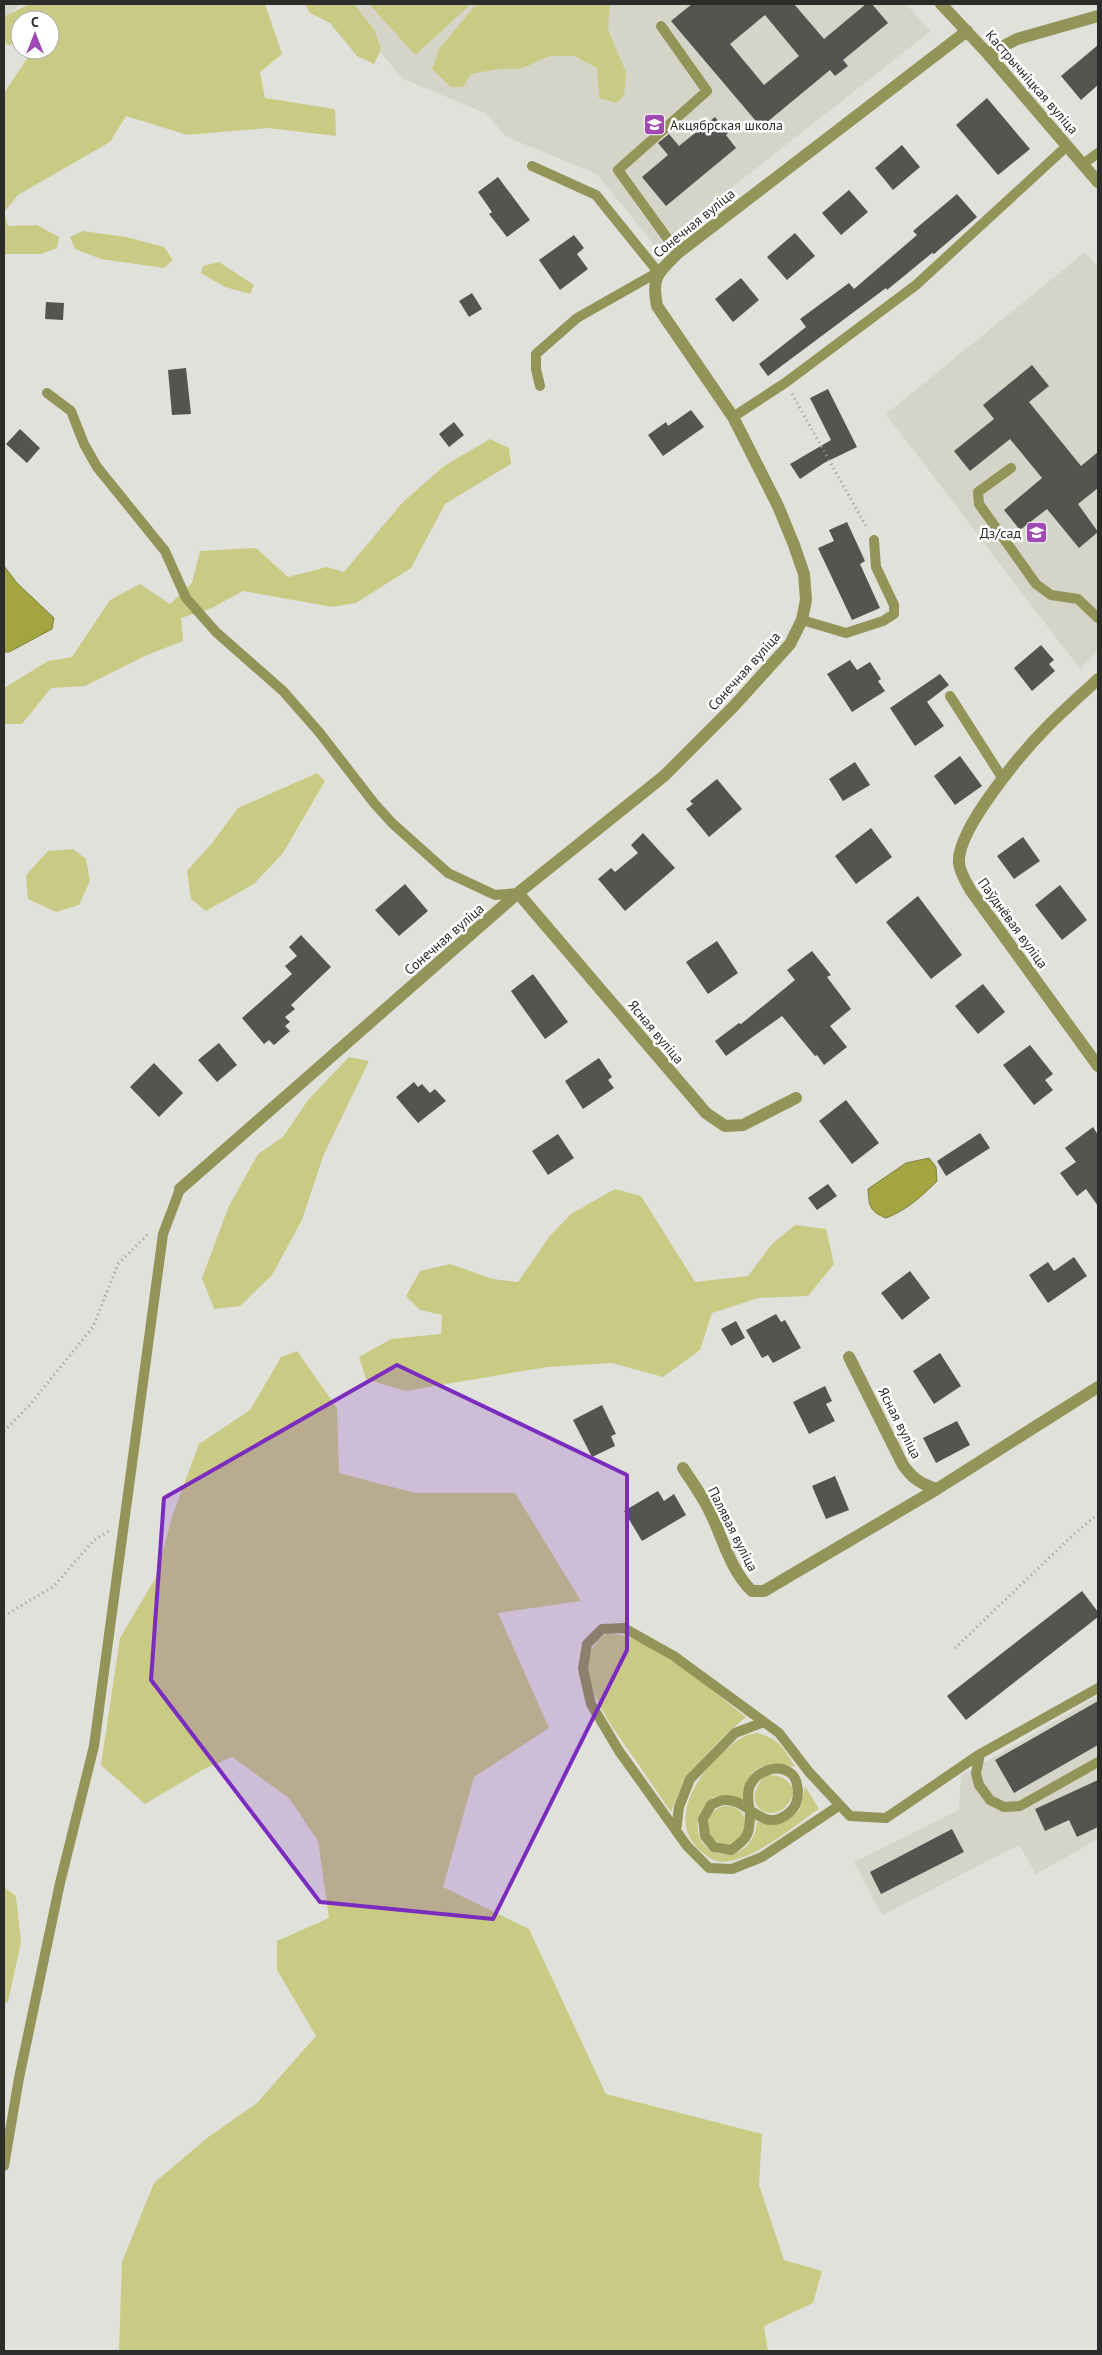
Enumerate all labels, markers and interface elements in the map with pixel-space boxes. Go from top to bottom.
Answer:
north arrow [10,10,60,60]
text: С [31,13,39,31]
street label: Кастрычніцкая вуліца [982,26,1082,138]
school or university icon: Акцябрская школа [642,113,666,137]
place label: Акцябрская школа [670,116,783,134]
street label: Сонечная вуліца [649,184,739,262]
school or university icon: Дз/сад [1025,521,1049,545]
place label: Дз/сад [980,524,1021,542]
street label: Сонечная вуліца [704,628,784,714]
street label: Паўднёвая вуліца [974,874,1052,972]
street label: Сонечная вуліца [400,899,488,979]
street label: Ясная вуліца [624,996,688,1068]
street label: Ясная вуліца [874,1384,926,1462]
street label: Палявая вуліца [704,1484,762,1575]

